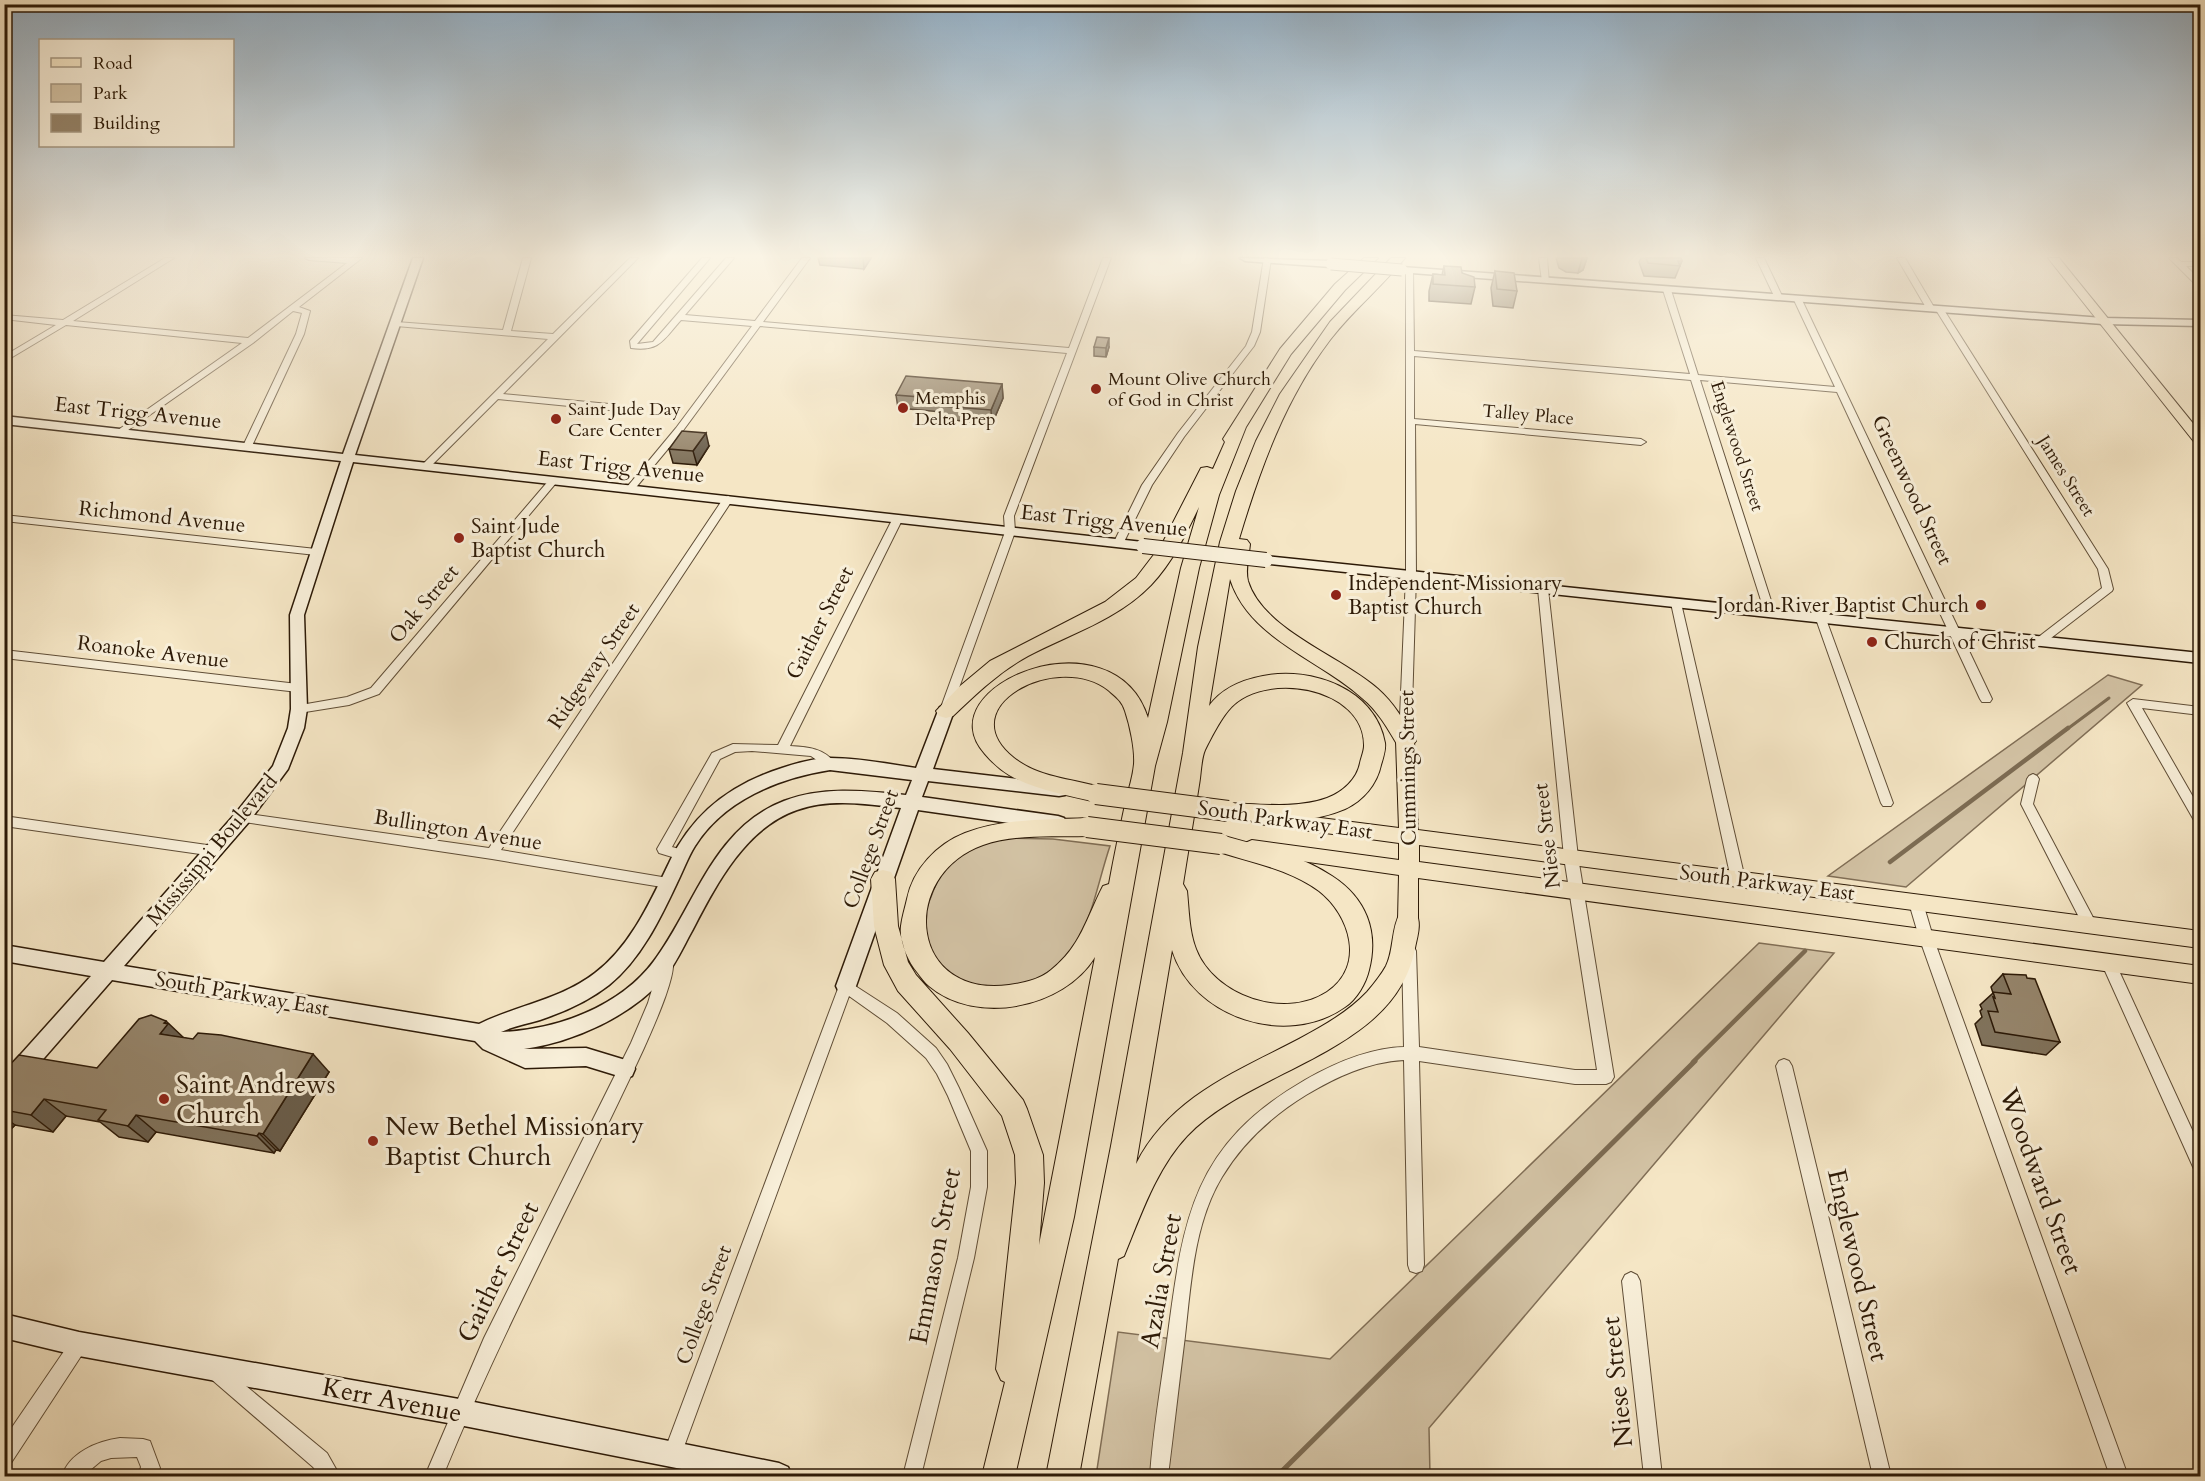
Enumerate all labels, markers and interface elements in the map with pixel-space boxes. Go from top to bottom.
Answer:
legend [39,39,234,147]
text: Road [93,51,133,76]
text: Park [93,81,128,106]
text: Building [93,111,161,136]
place label: Mount Olive Church of God in Christ [1108,367,1271,413]
street label: Englewood Street [1704,378,1770,515]
marker: Mount Olive Church of God in Christ [1089,382,1103,396]
place label: Memphis Delta Prep [915,386,996,432]
street label: East Trigg Avenue [53,390,223,436]
place label: Saint Jude Day Care Center [568,397,682,443]
street label: Talley Place [1481,399,1575,431]
marker: Memphis Delta Prep [896,401,910,415]
street label: Greenwood Street [1865,410,1960,570]
marker: Saint Jude Day Care Center [549,412,563,426]
street label: James Street [2030,428,2101,522]
street label: East Trigg Avenue [536,444,706,490]
street label: Richmond Avenue [77,494,247,540]
street label: East Trigg Avenue [1019,498,1189,544]
place label: Saint Jude Baptist Church [471,512,606,565]
marker: Saint Jude Baptist Church [452,531,466,545]
street label: Oak Street [382,558,466,650]
street label: Gaither Street [779,561,861,684]
place label: Independent Missionary Baptist Church [1348,569,1562,622]
marker: Independent Missionary Baptist Church [1329,588,1343,602]
place label: Jordan River Baptist Church [1714,591,1969,620]
street label: Ridgeway Street [541,597,647,735]
marker: Jordan River Baptist Church [1974,598,1988,612]
street label: Roanoke Avenue [75,628,231,676]
place label: Church of Christ [1884,628,2036,657]
marker: Church of Christ [1865,635,1879,649]
street label: Cummings Street [1392,689,1424,846]
street label: Mississippi Boulevard [140,768,284,932]
street label: Niese Street [1526,781,1568,890]
street label: College Street [836,785,906,913]
street label: South Parkway East [1196,793,1374,847]
street label: Bullington Avenue [372,802,544,858]
street label: South Parkway East [1678,858,1856,908]
street label: South Parkway East [153,964,331,1024]
place label: Saint Andrews Church [176,1067,336,1132]
street label: Woodward Street [1991,1082,2091,1279]
marker: Saint Andrews Church [157,1092,171,1106]
place label: New Bethel Missionary Baptist Church [385,1109,644,1174]
marker: New Bethel Missionary Baptist Church [366,1134,380,1148]
street label: Emmason Street [901,1165,969,1347]
street label: Englewood Street [1819,1165,1897,1365]
street label: Gaither Street [449,1196,547,1348]
street label: Azalia Street [1132,1211,1190,1351]
street label: College Street [669,1241,739,1369]
street label: Niese Street [1593,1315,1641,1449]
street label: Kerr Avenue [319,1369,465,1431]

